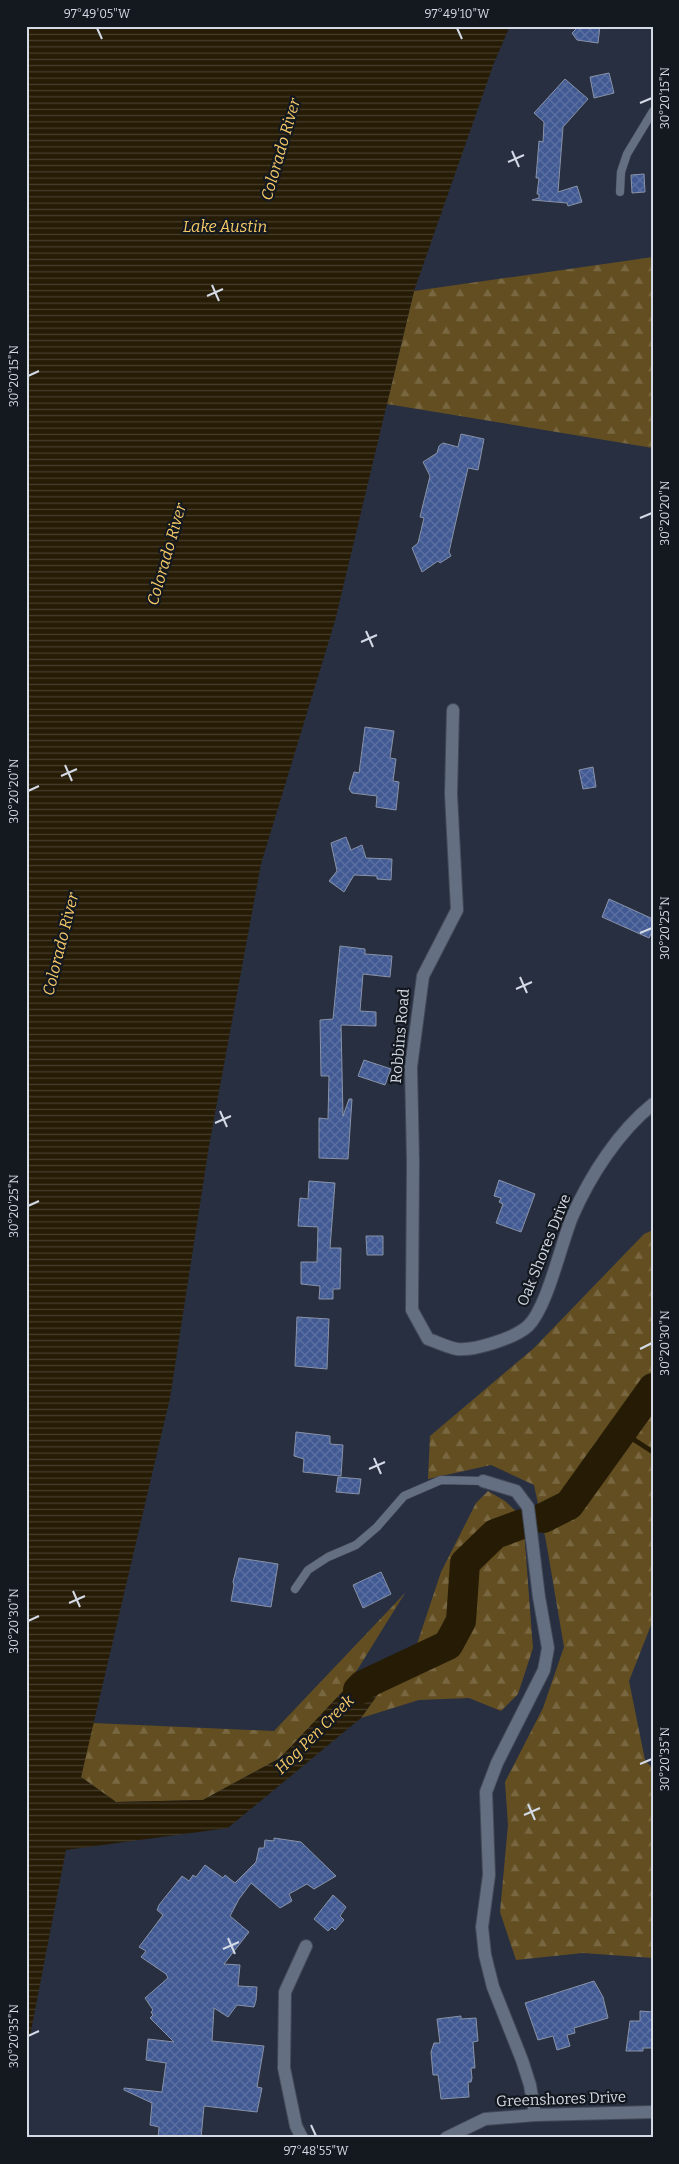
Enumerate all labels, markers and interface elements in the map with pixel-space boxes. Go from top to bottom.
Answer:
text: 97°49'05"W [64,7,131,21]
text: 97°49'10"W [425,7,490,21]
text: 30°20'15"N [658,66,672,129]
water label: Colorado River [257,95,305,202]
water label: Lake Austin [183,217,267,236]
text: 30°20'15"N [7,344,21,407]
text: 30°20'20"N [658,480,672,546]
water label: Colorado River [143,500,191,607]
text: 30°20'20"N [7,758,21,824]
water label: Colorado River [39,889,83,997]
text: 30°20'25"N [658,896,672,960]
street label: Robbins Road [387,988,413,1084]
text: 30°20'25"N [7,1174,21,1238]
street label: Oak Shores Drive [513,1191,575,1309]
text: 30°20'30"N [658,1310,672,1376]
text: 30°20'30"N [7,1588,21,1654]
water label: Hog Pen Creek [271,1691,358,1778]
text: 30°20'35"N [658,1726,672,1791]
text: 30°20'35"N [7,2003,21,2068]
street label: Greenshores Drive [496,2088,626,2110]
text: 97°48'55"W [283,2144,349,2158]

